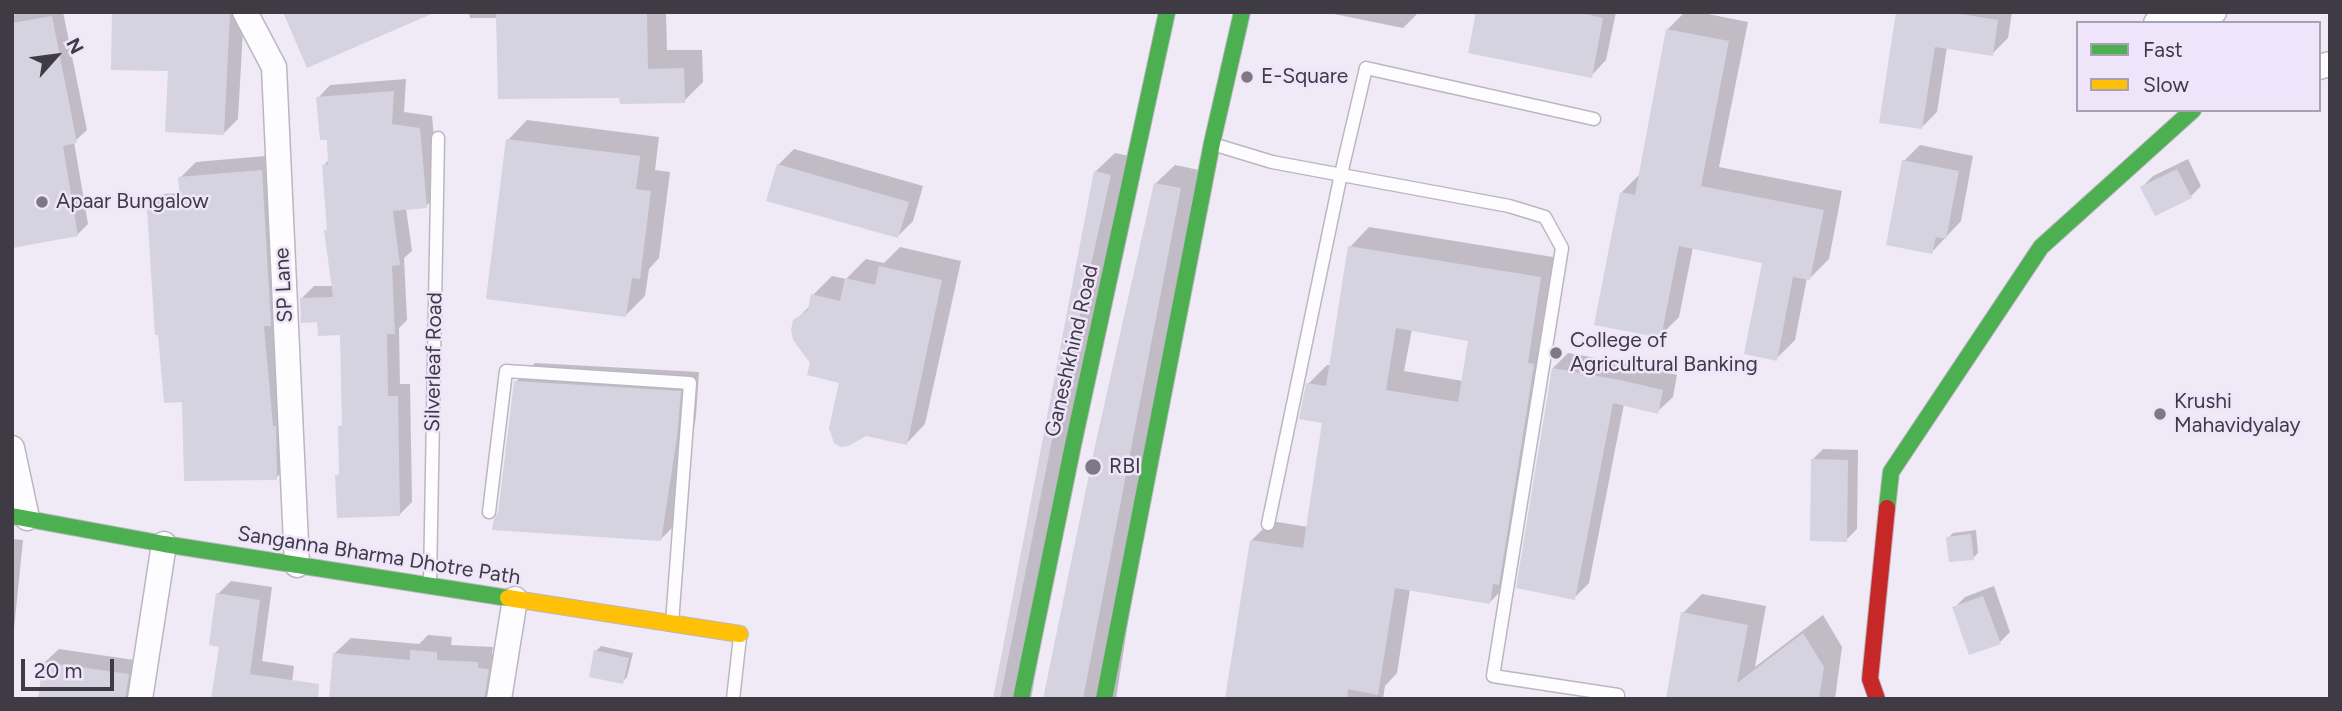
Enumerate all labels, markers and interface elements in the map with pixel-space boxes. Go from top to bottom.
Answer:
north arrow [21,21,91,91]
legend [2076,21,2321,112]
text: N [61,34,89,58]
text: Fast [2143,37,2183,62]
place label: E-Square [1261,64,1348,90]
marker: E-Square [1239,69,1255,85]
text: Slow [2143,72,2189,97]
place label: Apaar Bungalow [56,189,209,215]
marker: Apaar Bungalow [34,194,50,210]
street label: SP Lane [269,247,299,323]
street label: Ganeshkhind Road [1040,263,1104,439]
street label: Silverleaf Road [420,292,448,432]
place label: College of Agricultural Banking [1570,328,1758,378]
marker: College of Agricultural Banking [1548,345,1564,361]
place label: Krushi Mahavidyalay [2174,389,2301,439]
marker: Krushi Mahavidyalay [2152,406,2168,422]
place label: RBI [1109,454,1141,480]
marker: RBI [1083,457,1103,477]
street label: Sanganna Bharma Dhotre Path [236,521,522,591]
scale bar [24,644,117,688]
text: 20 m [34,658,82,683]

